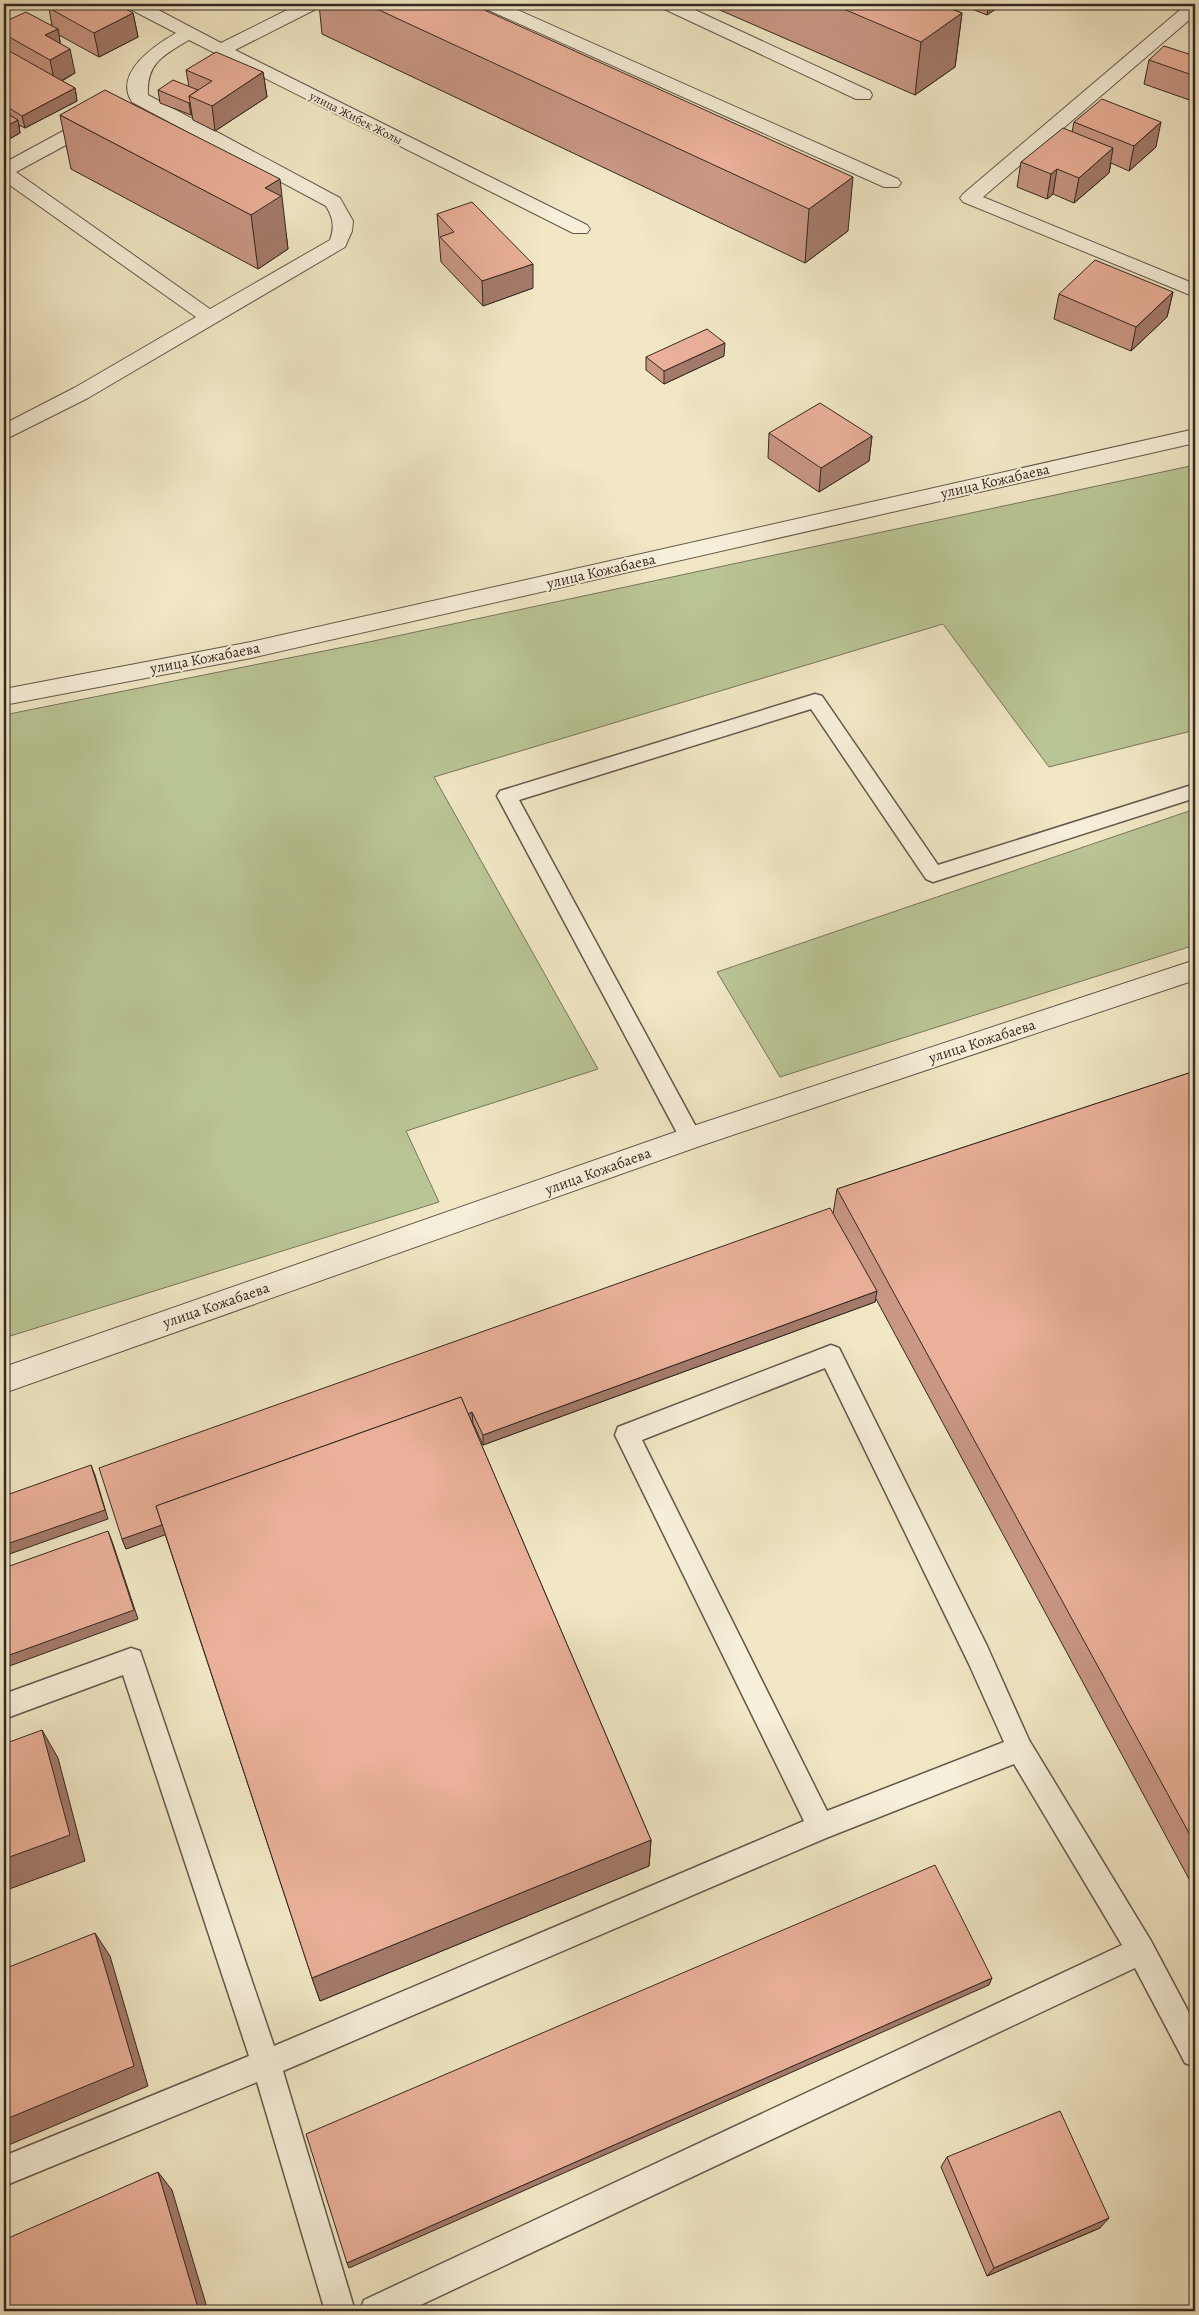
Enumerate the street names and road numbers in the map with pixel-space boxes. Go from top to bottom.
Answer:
street label: улица Жибек Жолы [306,87,405,148]
street label: улица Кожабаева [938,459,1052,503]
street label: улица Кожабаева [544,549,658,593]
street label: улица Кожабаева [148,638,262,679]
street label: улица Кожабаева [925,1014,1038,1068]
street label: улица Кожабаева [541,1143,654,1200]
street label: улица Кожабаева [159,1277,272,1333]

